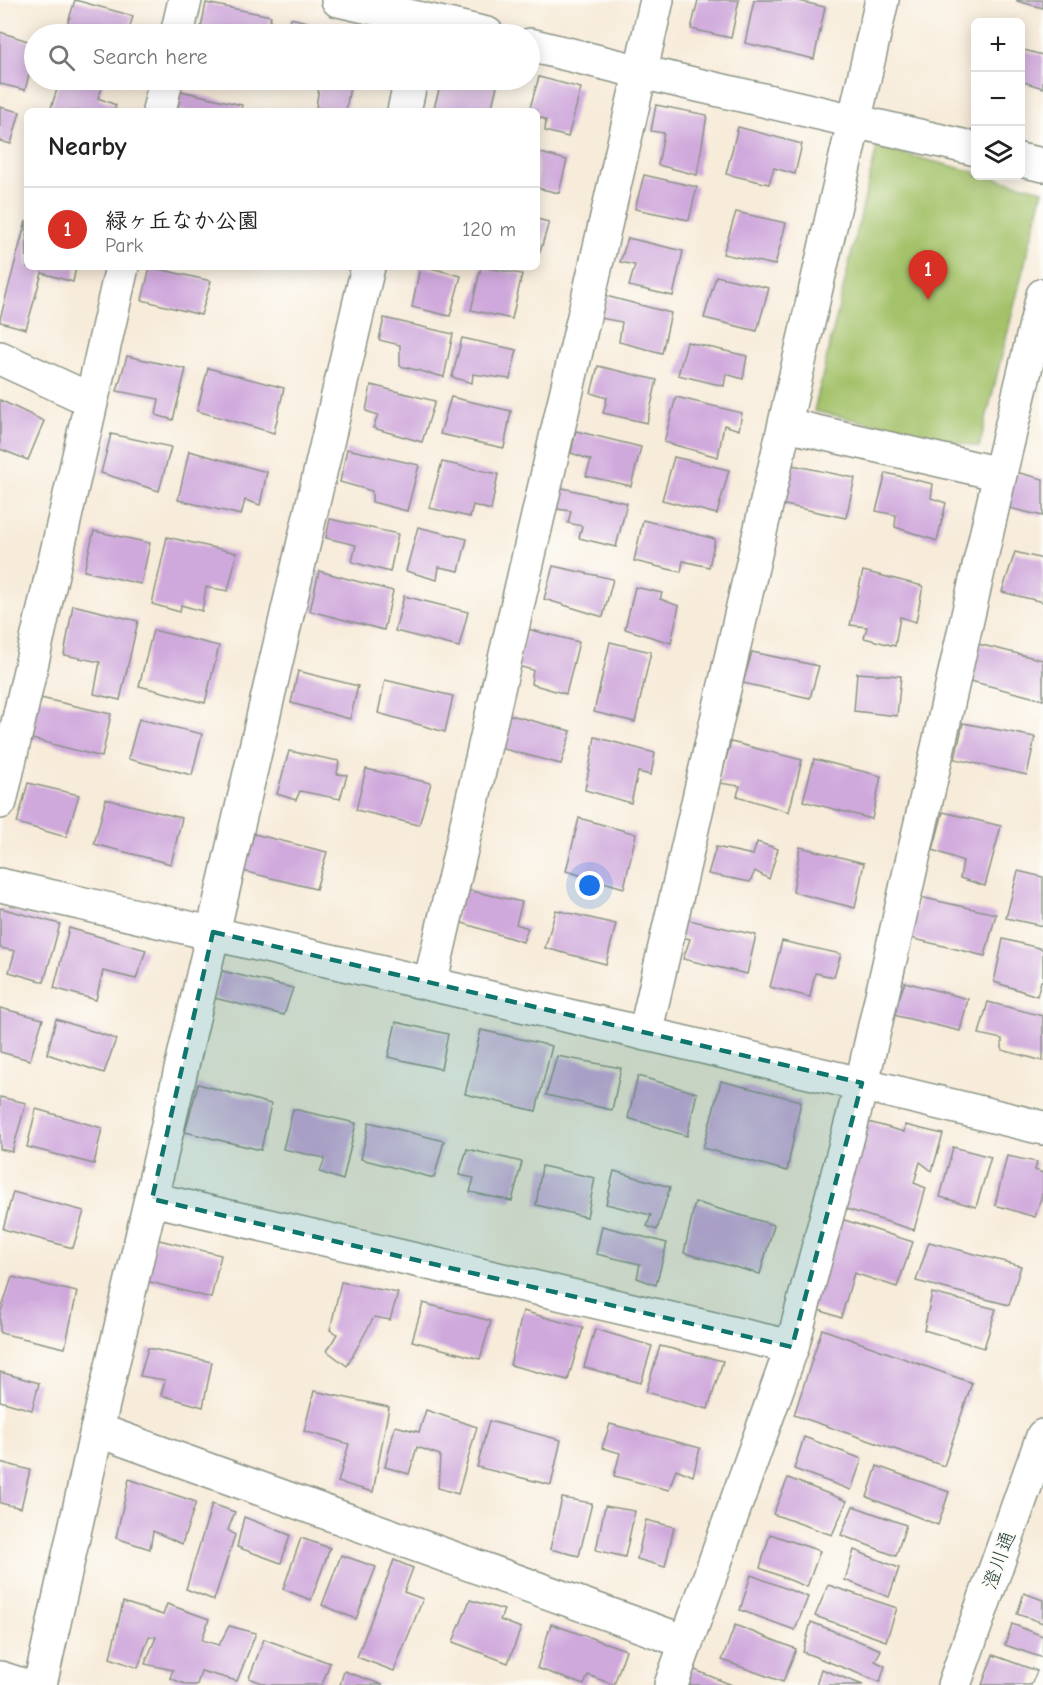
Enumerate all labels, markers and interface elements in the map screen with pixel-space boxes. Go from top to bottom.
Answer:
map controls [971,18,1025,180]
button: + [971,18,1025,72]
search box [24,24,540,90]
icon: search [45,41,78,74]
text: Search here [93,44,208,70]
button: − [971,72,1025,126]
button: layers [971,126,1025,180]
text: Nearby [48,132,127,162]
text: 緑ヶ丘なか公園 [105,208,259,234]
text: 1 [64,218,71,241]
text: 120 m [462,218,516,241]
text: Park [105,234,143,257]
pin: 1 [908,250,948,300]
your location [575,871,604,900]
street label: 澄川通 [978,1528,1020,1592]

